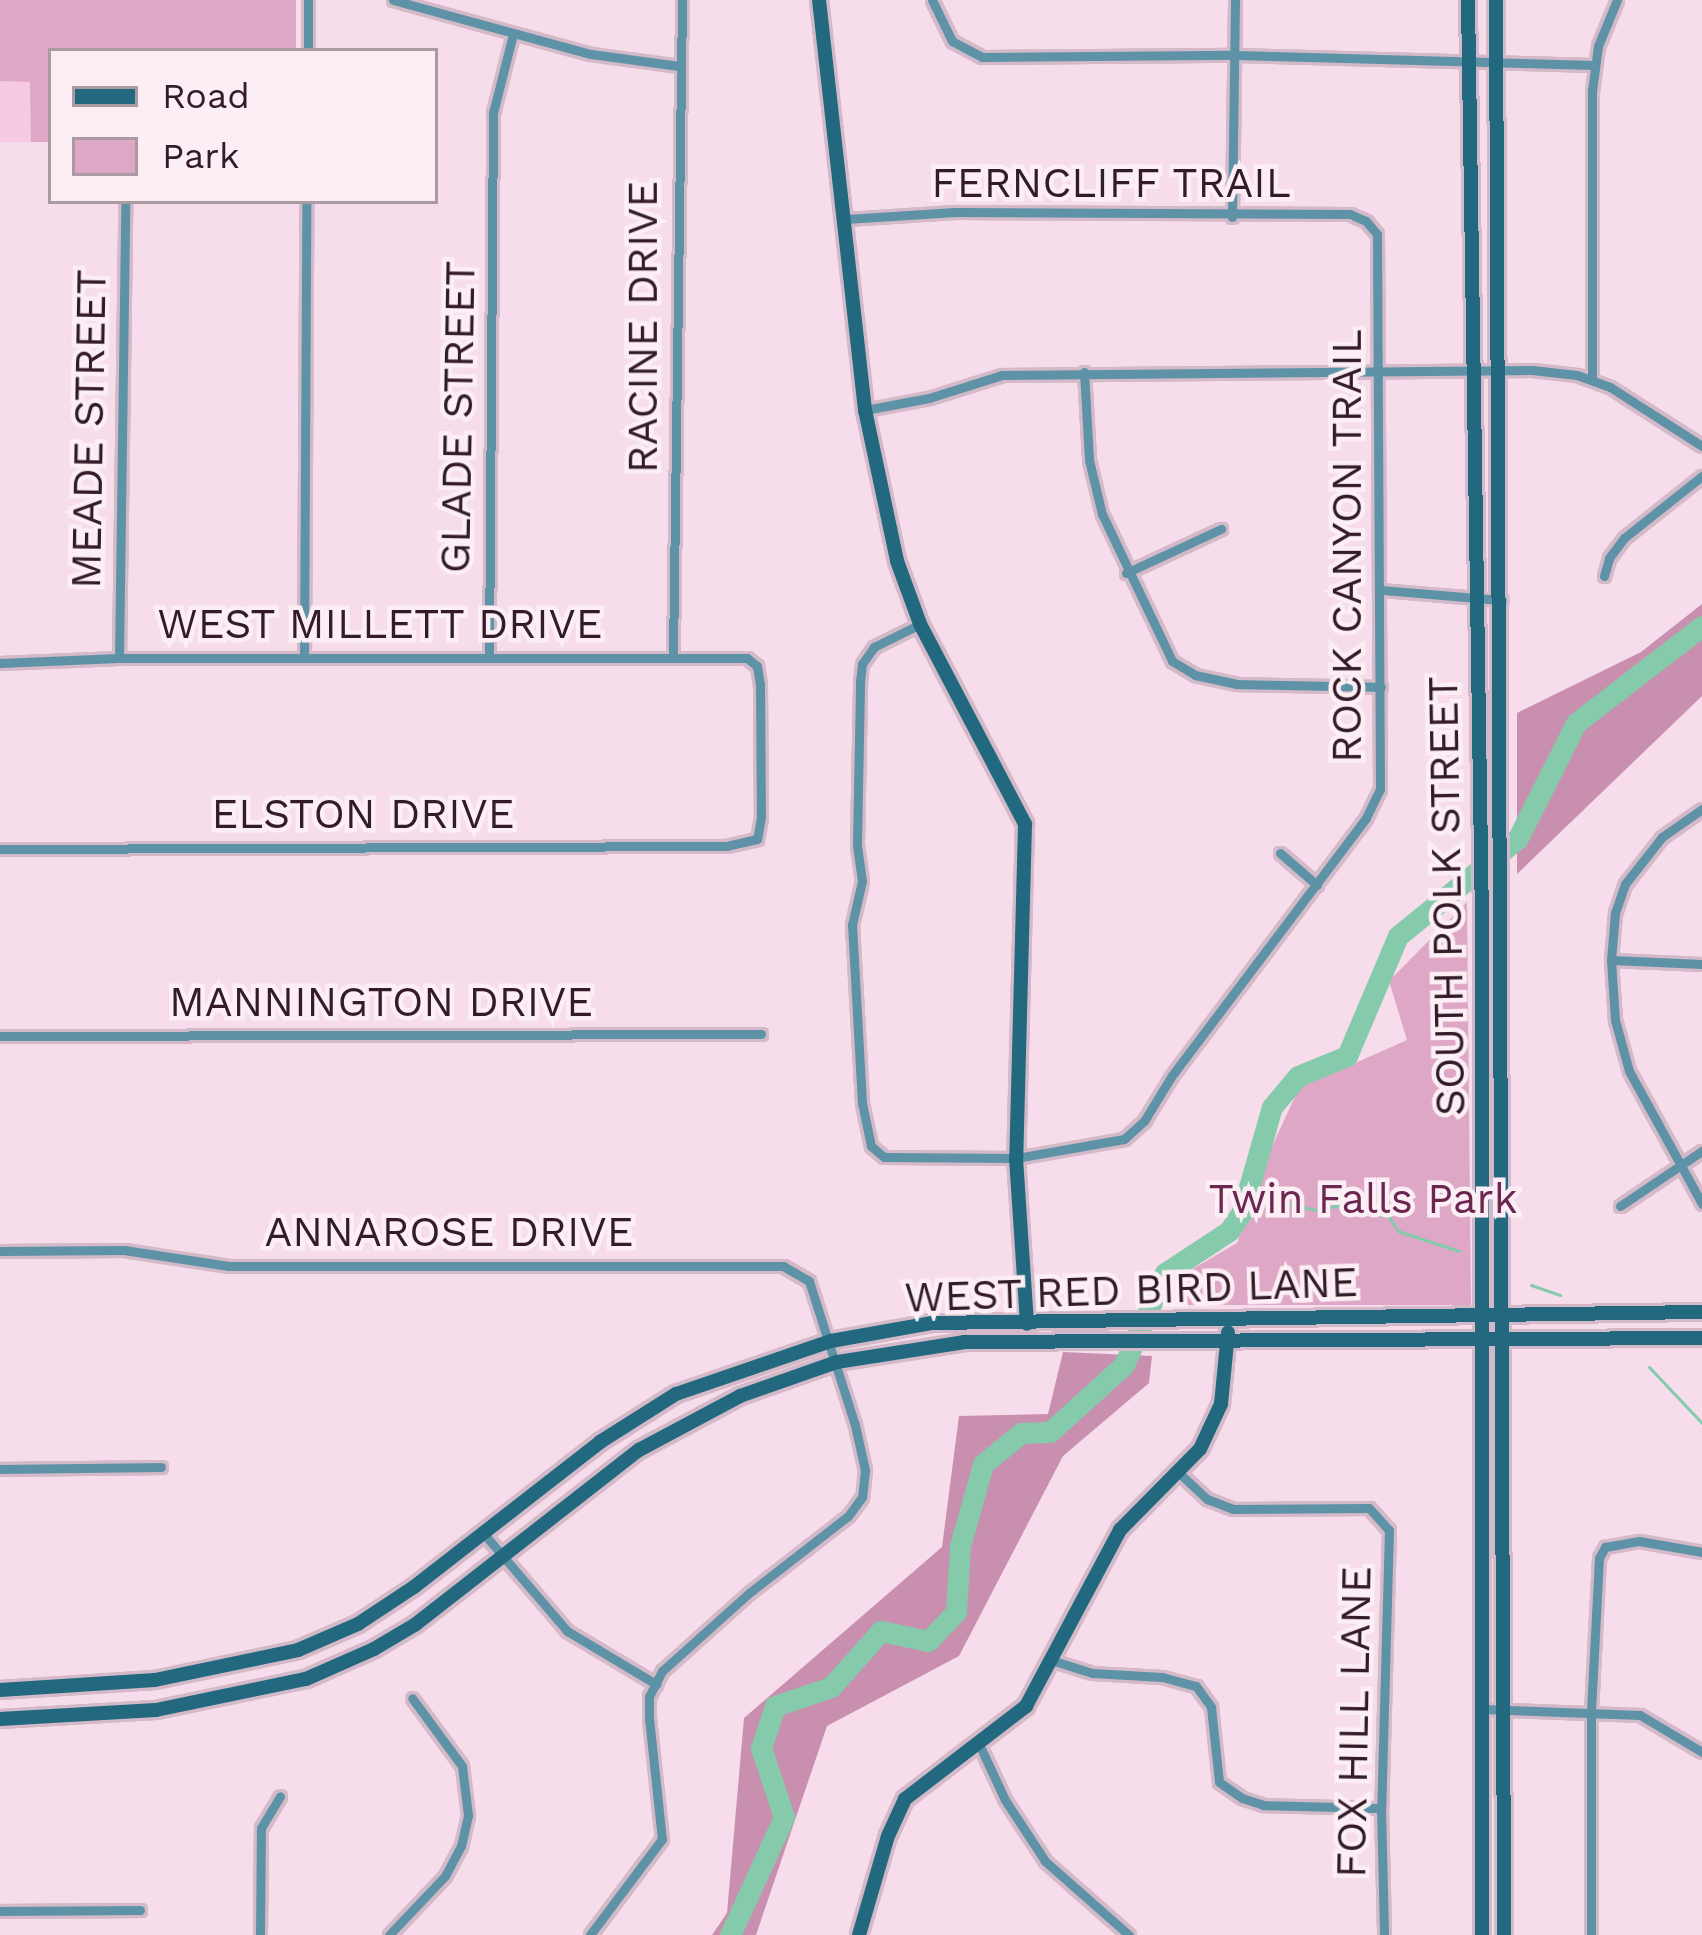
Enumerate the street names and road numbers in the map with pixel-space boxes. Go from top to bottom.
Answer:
street label: FERNCLIFF TRAIL [930,158,1292,208]
street label: RACINE DRIVE [618,181,668,473]
street label: GLADE STREET [430,260,486,574]
street label: MEADE STREET [61,269,117,589]
street label: ROCK CANYON TRAIL [1322,328,1372,764]
street label: WEST MILLETT DRIVE [156,599,604,649]
street label: SOUTH POLK STREET [1418,675,1476,1117]
street label: ELSTON DRIVE [211,789,515,839]
street label: MANNINGTON DRIVE [169,977,593,1027]
street label: ANNAROSE DRIVE [265,1207,633,1257]
street label: WEST RED BIRD LANE [903,1257,1359,1323]
street label: FOX HILL LANE [1326,1565,1382,1879]

